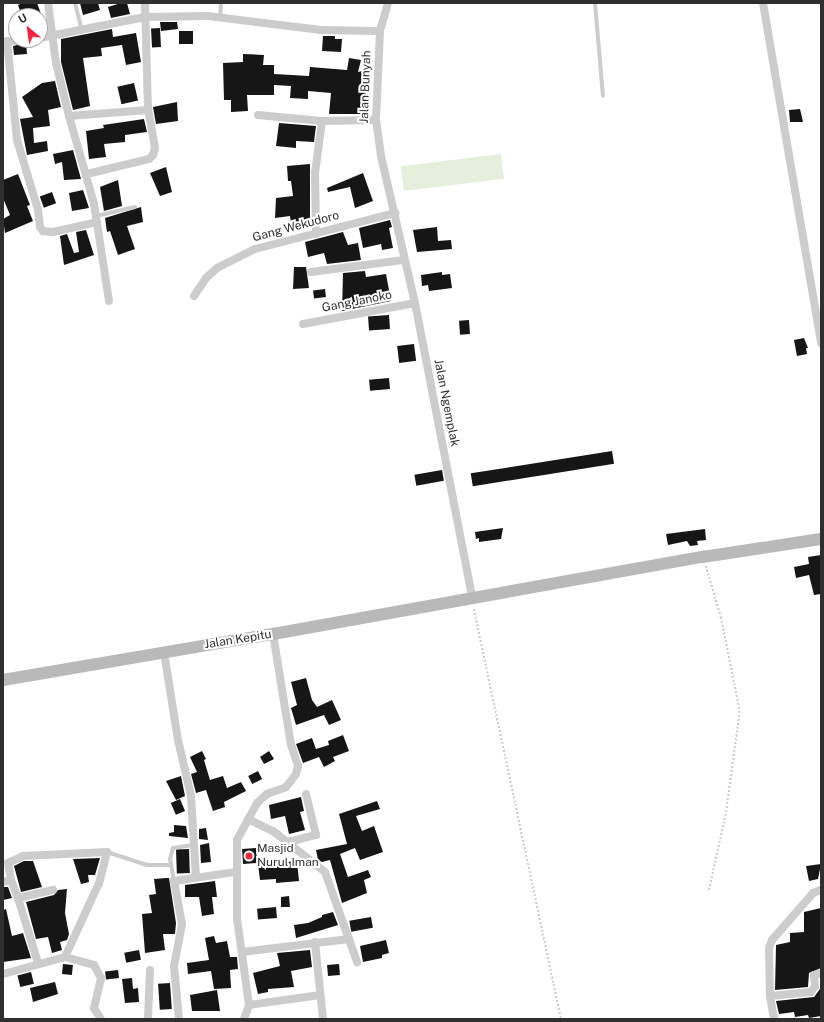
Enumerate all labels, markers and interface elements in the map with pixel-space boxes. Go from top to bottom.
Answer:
north arrow [8,8,48,48]
text: U [16,11,29,26]
street label: Jalan Bunyah [358,50,374,124]
street label: Gang Wekudoro [251,208,341,246]
street label: Gang Janoko [321,288,393,316]
street label: Jalan Ngemplak [430,358,462,448]
street label: Jalan Kepitu [203,628,273,652]
place label: Masjid Nurul Iman [257,842,319,870]
marker: Masjid Nurul Iman [244,851,254,861]

